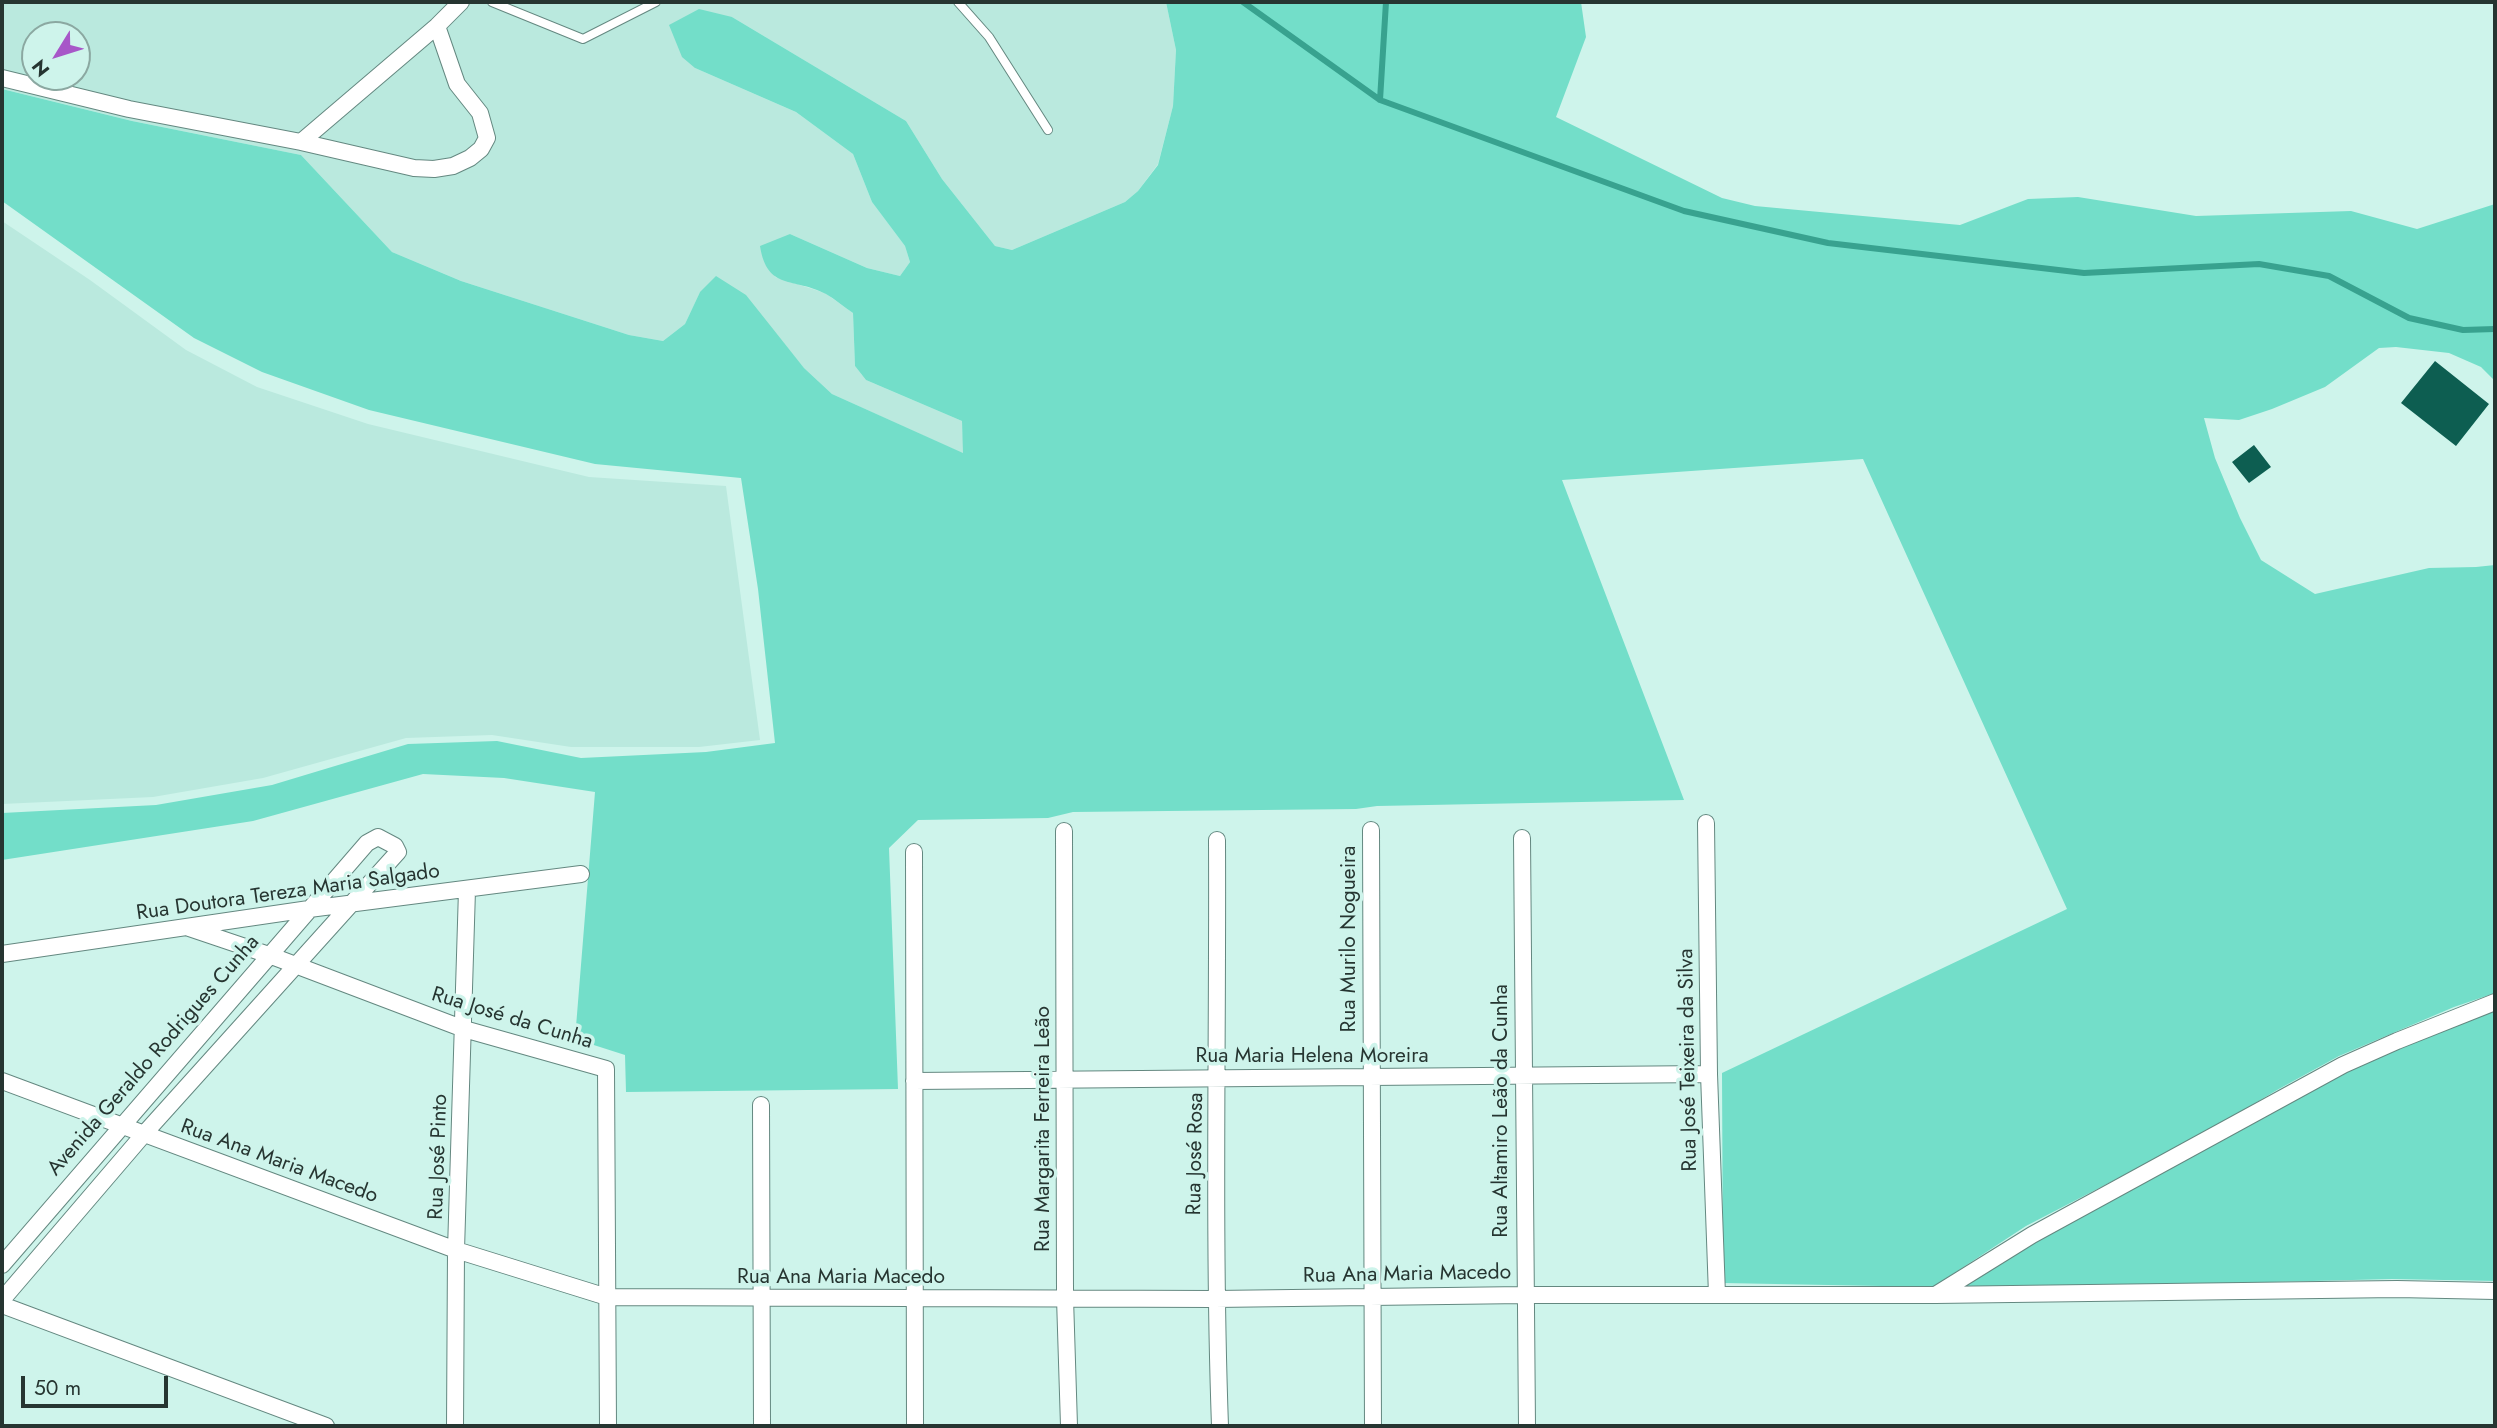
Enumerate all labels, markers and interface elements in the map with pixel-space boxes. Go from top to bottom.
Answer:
north arrow [21,21,91,91]
text: N [25,54,56,82]
street label: Rua Murilo Nogueira [1337,846,1363,1032]
street label: Rua Doutora Tereza Maria Salgado [135,859,441,927]
street label: Avenida Geraldo Rodrigues Cunha [43,931,265,1181]
street label: Rua José Teixeira da Silva [1674,948,1704,1172]
street label: Rua José da Cunha [428,983,596,1055]
street label: Rua Altamiro Leão da Cunha [1489,984,1515,1238]
street label: Rua Margarita Ferreira Leão [1031,1006,1057,1252]
street label: Rua Maria Helena Moreira [1195,1044,1429,1070]
street label: Rua José Rosa [1182,1092,1210,1216]
street label: Rua José Pinto [424,1094,454,1220]
street label: Rua Ana Maria Macedo [177,1115,381,1209]
street label: Rua Ana Maria Macedo [1303,1261,1511,1289]
street label: Rua Ana Maria Macedo [737,1265,945,1291]
scale bar [24,1362,172,1406]
text: 50 m [34,1373,81,1403]

